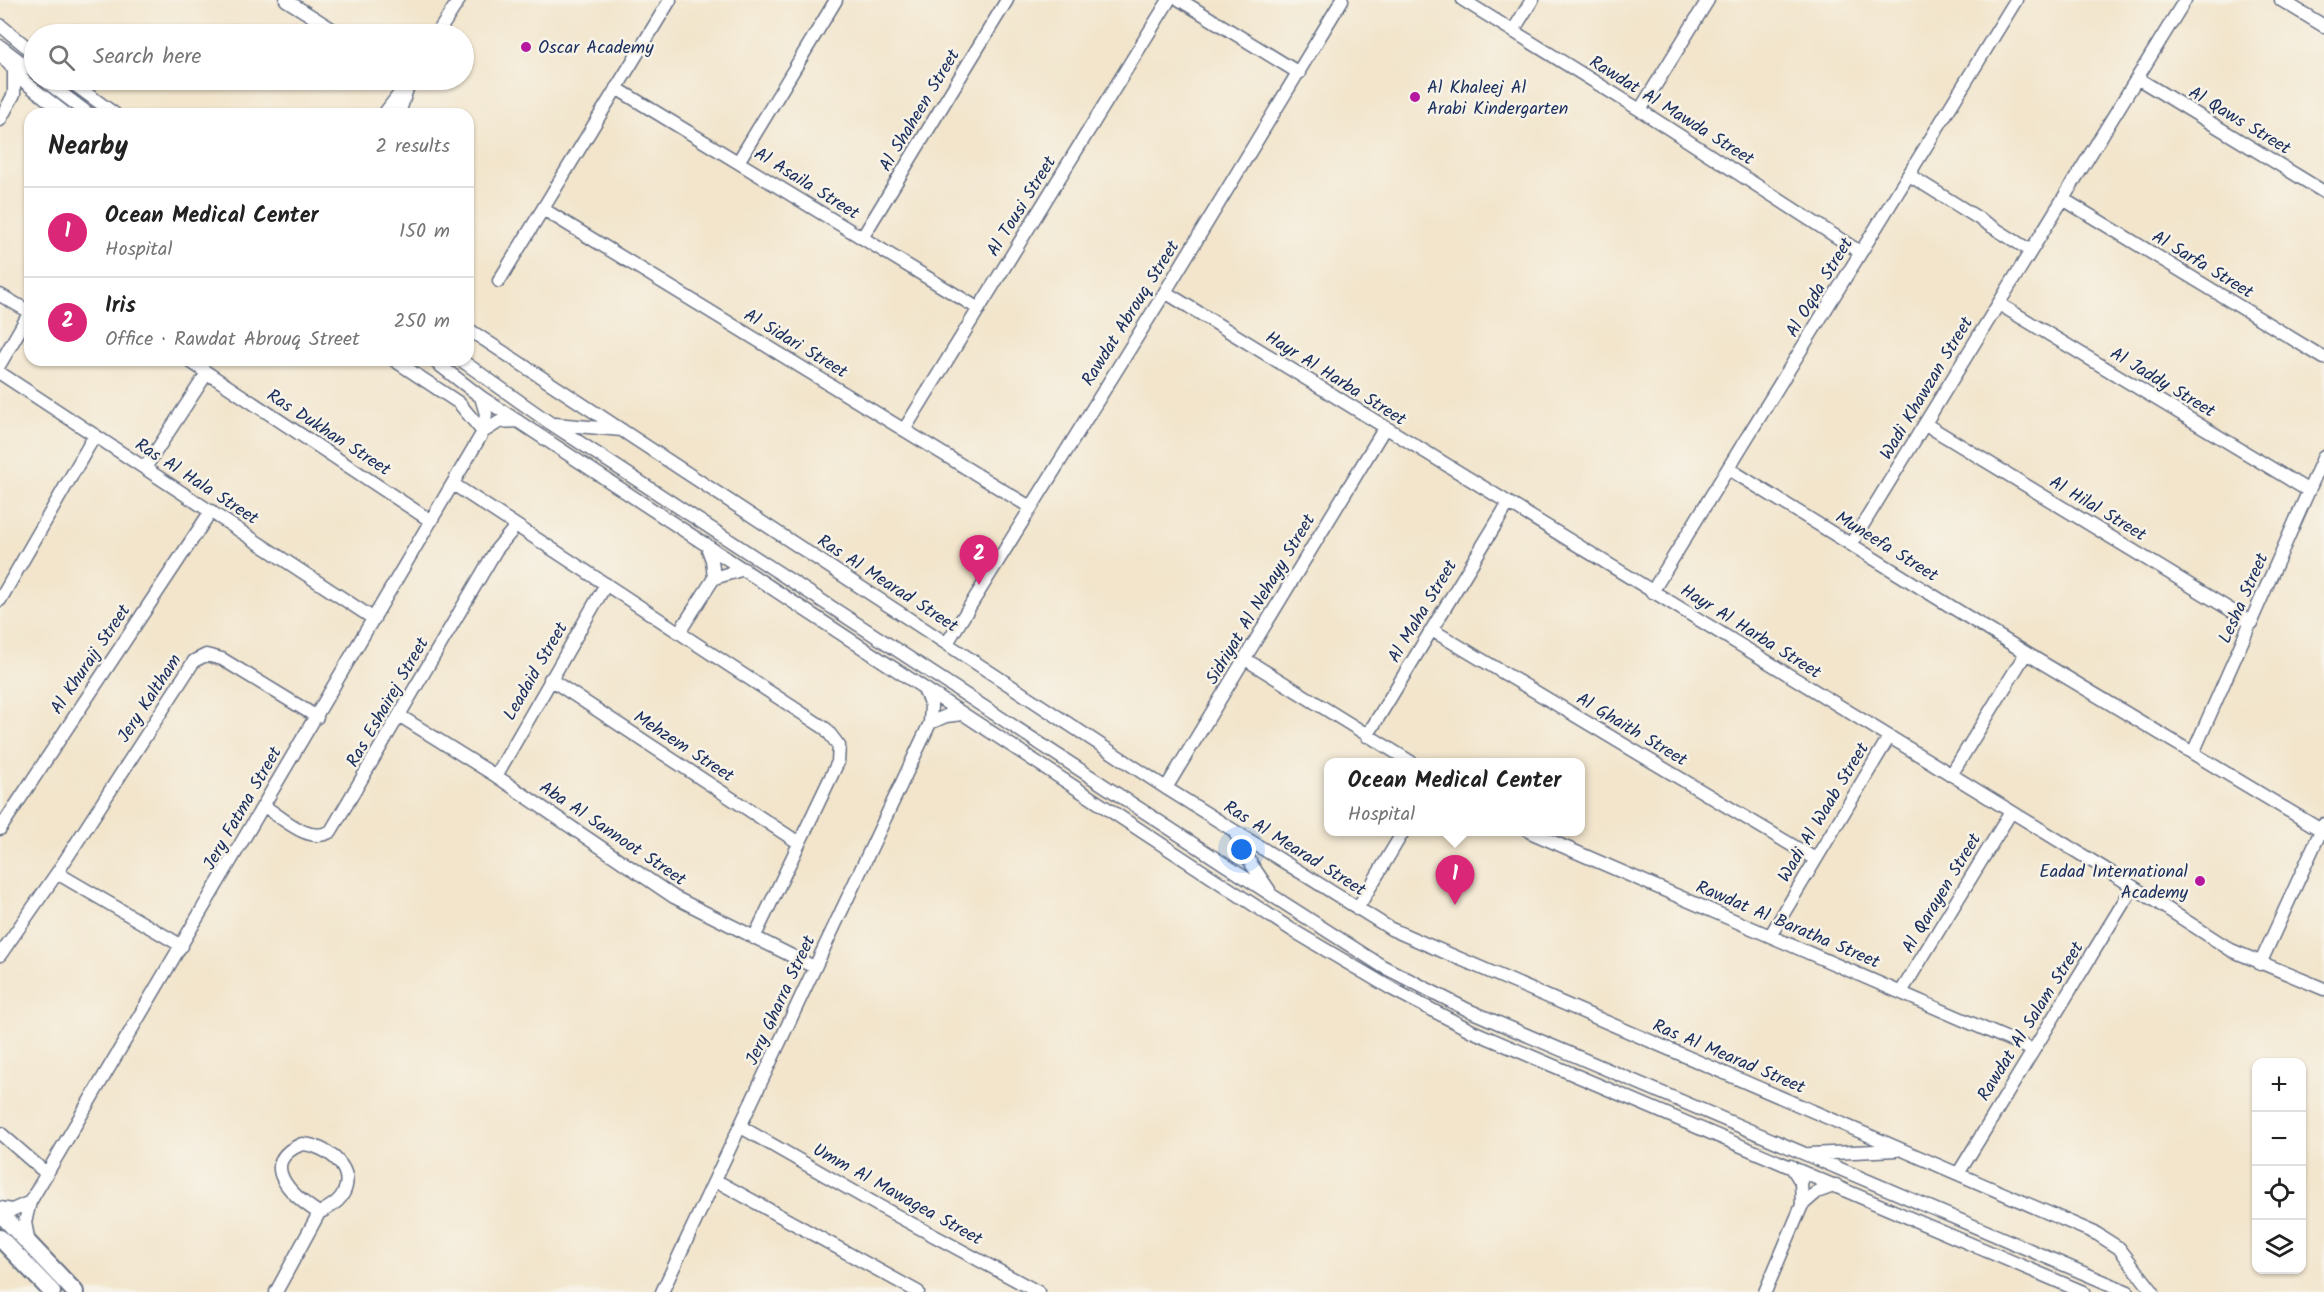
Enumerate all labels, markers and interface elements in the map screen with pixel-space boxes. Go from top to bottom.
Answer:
search box [24,24,474,90]
place label: Oscar Academy [538,34,654,63]
text: Search here [93,40,201,75]
marker: Oscar Academy [519,40,533,54]
icon: search [45,41,78,74]
street label: Al Shaheen Street [872,43,969,178]
street label: Rawdat Al Mawda Street [1583,49,1760,175]
place label: Al Khaleej Al Arabi Kindergarten [1427,74,1568,124]
street label: Al Qaws Street [2182,79,2297,164]
marker: Al Khaleej Al Arabi Kindergarten [1408,90,1422,104]
text: Nearby [48,126,128,168]
text: 2 results [375,131,450,163]
street label: Al Asaila Street [748,140,865,229]
street label: Al Tousi Street [980,150,1065,263]
text: Ocean Medical Center [105,199,318,234]
text: 1 [64,216,71,248]
text: 150 m [399,216,450,248]
street label: Al Sarfa Street [2146,223,2260,308]
street label: Al Oqda Street [1779,231,1862,343]
text: Hospital [105,234,172,266]
street label: Rawdat Abrouq Street [1075,234,1188,392]
text: Iris [105,289,136,324]
street label: Al Sidari Street [738,302,854,387]
text: 2 [62,306,73,338]
text: 250 m [394,306,450,338]
street label: Wadi Khawzan Street [1873,311,1982,466]
text: Office · Rawdat Abrouq Street [105,324,360,356]
street label: Hayr Al Harba Street [1259,324,1412,435]
street label: Al Jaddy Street [2104,340,2221,427]
street label: Ras Dukhan Street [260,382,397,485]
street label: Ras Al Hala Street [128,431,265,534]
street label: Al Hilal Street [2043,469,2152,550]
street label: Muneefa Street [1829,504,1944,591]
street label: Sidriyat Al Nehayy Street [1199,508,1324,691]
street label: Ras Al Mearad Street [811,528,964,641]
pin: 2 [960,536,998,585]
street label: Lesha Street [2211,548,2278,649]
street label: Al Maha Street [1381,554,1466,669]
street label: Hayr Al Harba Street [1674,577,1827,688]
street label: Al Khuraij Street [44,598,140,721]
street label: Leadaid Street [496,616,577,727]
street label: Ras Eshairej Street [339,631,438,773]
street label: Jery Kaltham [111,649,190,749]
street label: Al Ghaith Street [1570,686,1693,776]
street label: Mehzem Street [627,704,740,791]
street label: Wadi Al Waab Street [1771,736,1878,888]
street label: Jery Fatma Street [196,741,291,876]
popup [1324,758,1585,836]
text: Ocean Medical Center [1348,764,1561,799]
street label: Aba Al Sannoot Street [533,774,692,895]
street label: Ras Al Mearad Street [1217,794,1372,905]
text: Hospital [1348,799,1415,831]
street label: Al Qarayen Street [1895,827,1990,960]
your location [1227,835,1256,864]
pin: 1 [1436,856,1474,905]
place label: Eadad International Academy [2039,858,2189,908]
street label: Rawdat Al Baratha Street [1691,873,1885,978]
marker: Eadad International Academy [2193,874,2207,888]
street label: Jery Gharra Street [739,930,825,1070]
street label: Rawdat Al Salam Street [1970,936,2093,1107]
street label: Ras Al Mearad Street [1648,1012,1810,1103]
map controls [2252,1058,2306,1274]
button: + [2252,1058,2306,1112]
button: − [2252,1112,2306,1166]
street label: Umm Al Mawagea Street [807,1136,988,1255]
button: locate [2252,1166,2306,1220]
button: layers [2252,1220,2306,1274]

